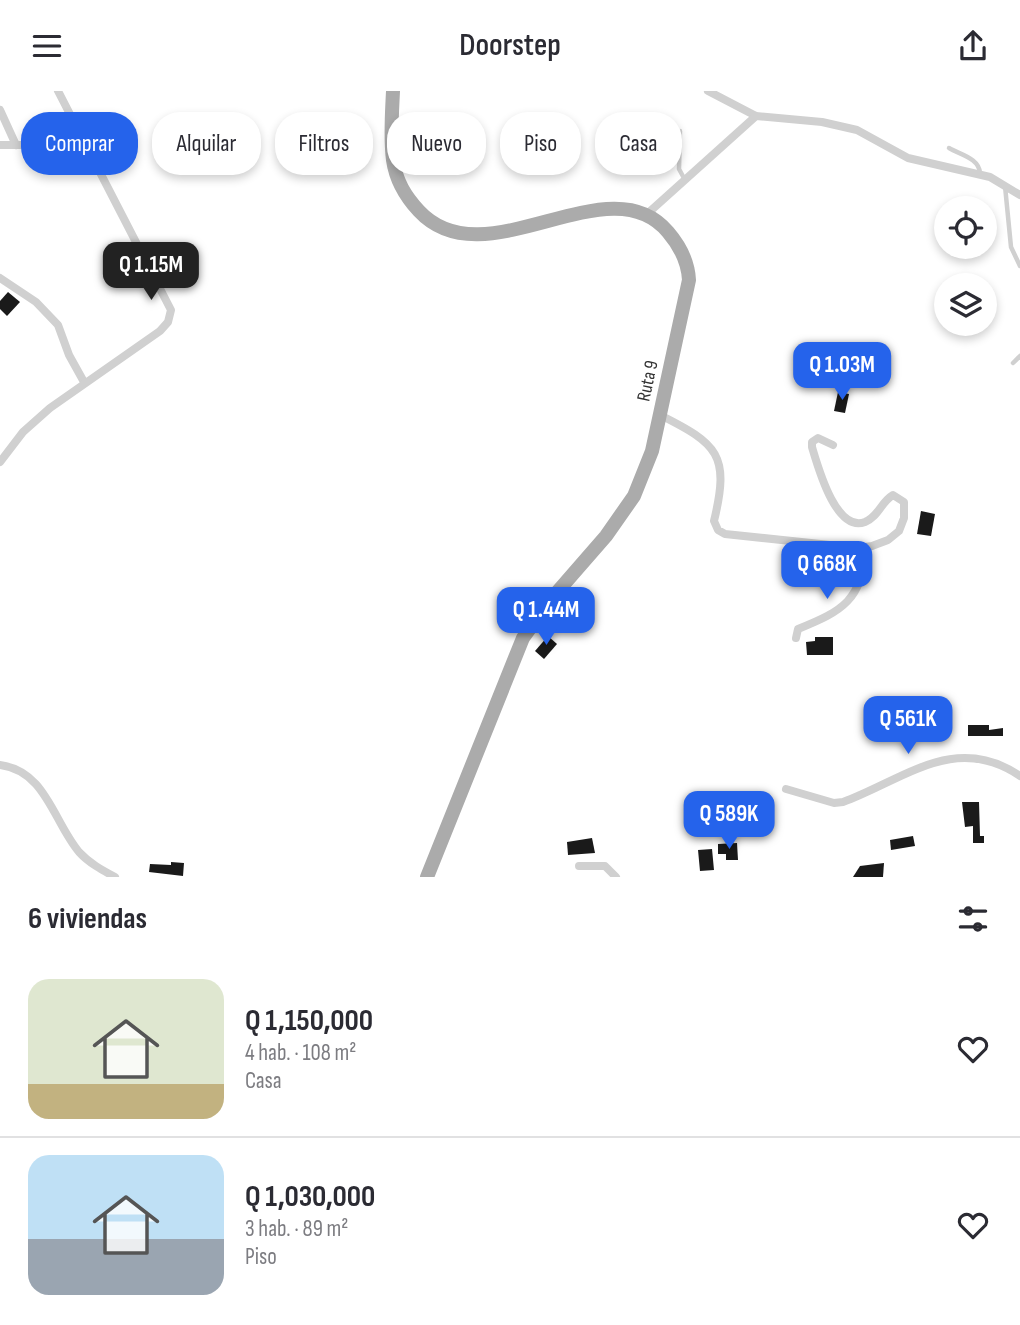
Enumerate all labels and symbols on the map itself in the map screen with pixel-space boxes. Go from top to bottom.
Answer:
pin: Q 1.15M [86,243,216,302]
pin: Q 1.03M [777,343,907,402]
street label: Ruta 9 [632,358,664,404]
pin: Q 668K [770,541,884,601]
pin: Q 1.44M [481,587,611,647]
pin: Q 561K [851,697,965,756]
pin: Q 589K [672,791,786,851]

